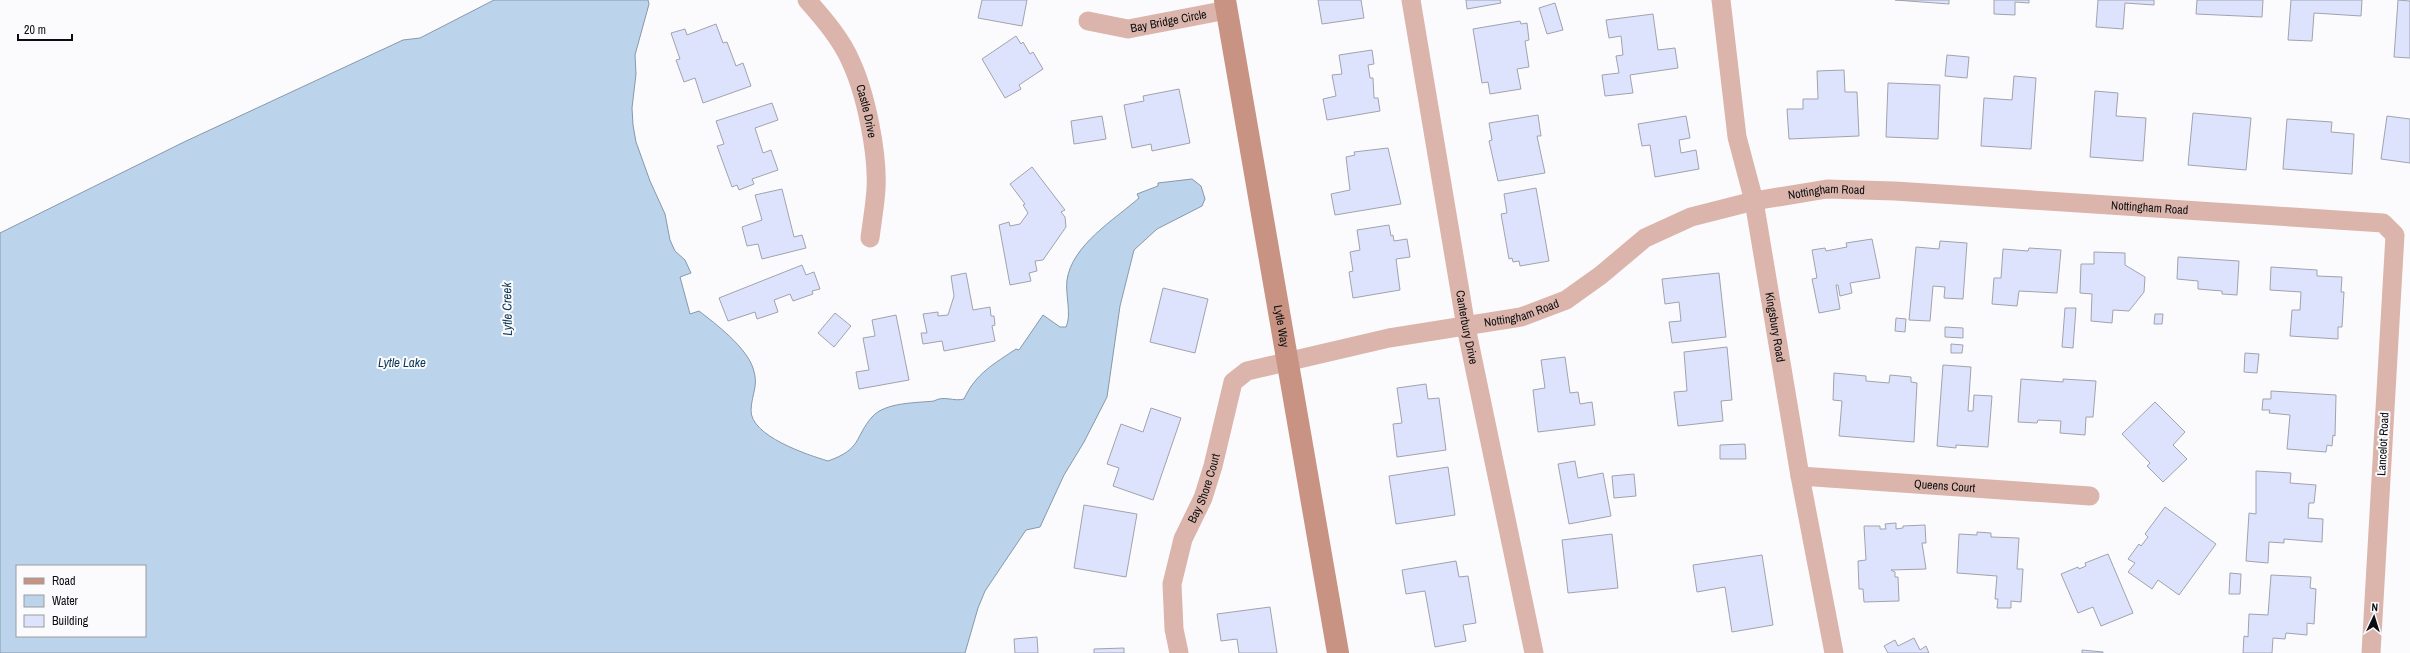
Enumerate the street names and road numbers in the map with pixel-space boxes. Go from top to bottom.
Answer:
street label: Bay Bridge Circle [1129,6,1208,36]
street label: Castle Drive [852,82,880,139]
street label: Nottingham Road [1787,181,1865,203]
street label: Nottingham Road [2111,197,2189,218]
street label: Canterbury Drive [1452,289,1482,366]
street label: Kingsbury Road [1761,291,1789,363]
street label: Nottingham Road [1483,295,1561,331]
street label: Lytle Way [1270,304,1293,349]
street label: Lancelot Road [2373,412,2393,476]
street label: Bay Shore Court [1184,452,1224,526]
street label: Queens Court [1913,476,1976,496]

